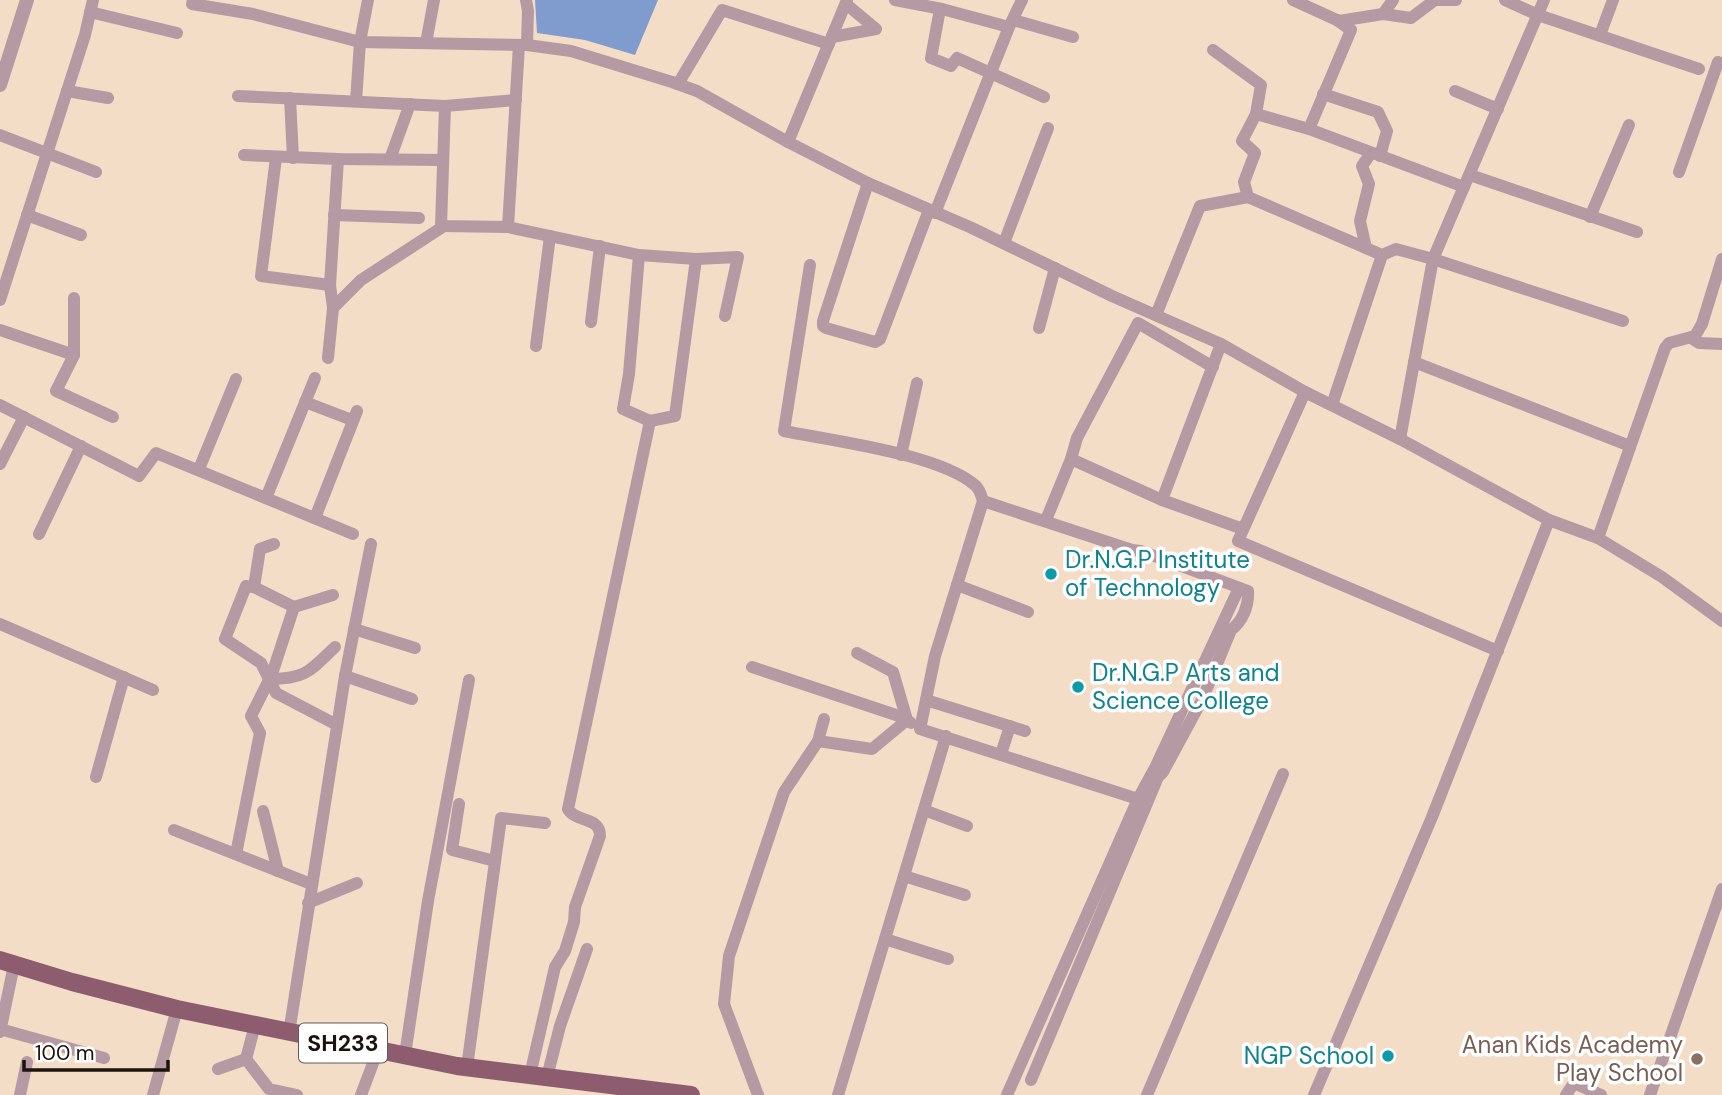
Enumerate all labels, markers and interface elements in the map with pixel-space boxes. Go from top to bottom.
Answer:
place label: Dr.N.G.P Institute of Technology [1065,544,1250,603]
marker: Dr.N.G.P Institute of Technology [1043,566,1059,582]
place label: Dr.N.G.P Arts and Science College [1092,657,1280,716]
marker: Dr.N.G.P Arts and Science College [1070,679,1086,695]
road number: SH233 [299,1024,387,1062]
scale bar [24,1028,168,1072]
place label: Anan Kids Academy Play School [1462,1029,1683,1088]
text: 100 m [35,1039,95,1067]
place label: NGP School [1244,1040,1374,1071]
marker: NGP School [1380,1048,1396,1064]
marker: Anan Kids Academy Play School [1689,1051,1705,1067]

